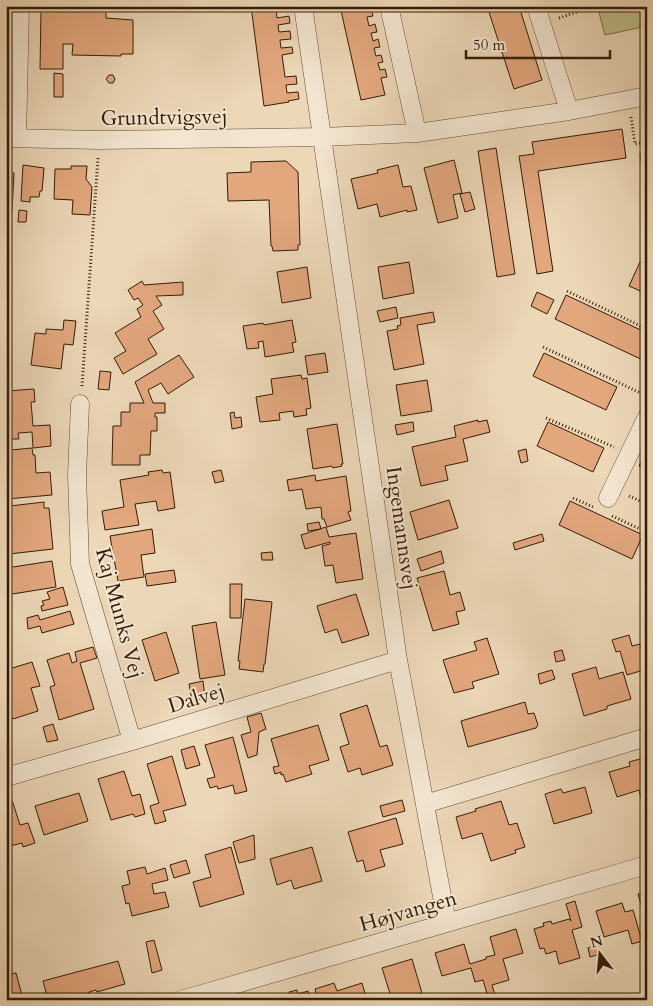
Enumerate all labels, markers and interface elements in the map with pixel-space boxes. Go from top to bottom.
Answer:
scale bar [466,28,609,60]
text: 50 m [473,35,505,55]
street label: Grundtvigsvej [100,102,228,133]
street label: Ingemannsvej [379,465,425,592]
street label: Kaj Munks Vej [88,545,151,682]
street label: Dalvej [164,676,228,721]
street label: Højvangen [356,884,460,939]
north arrow [576,928,626,978]
text: N [588,931,605,953]

